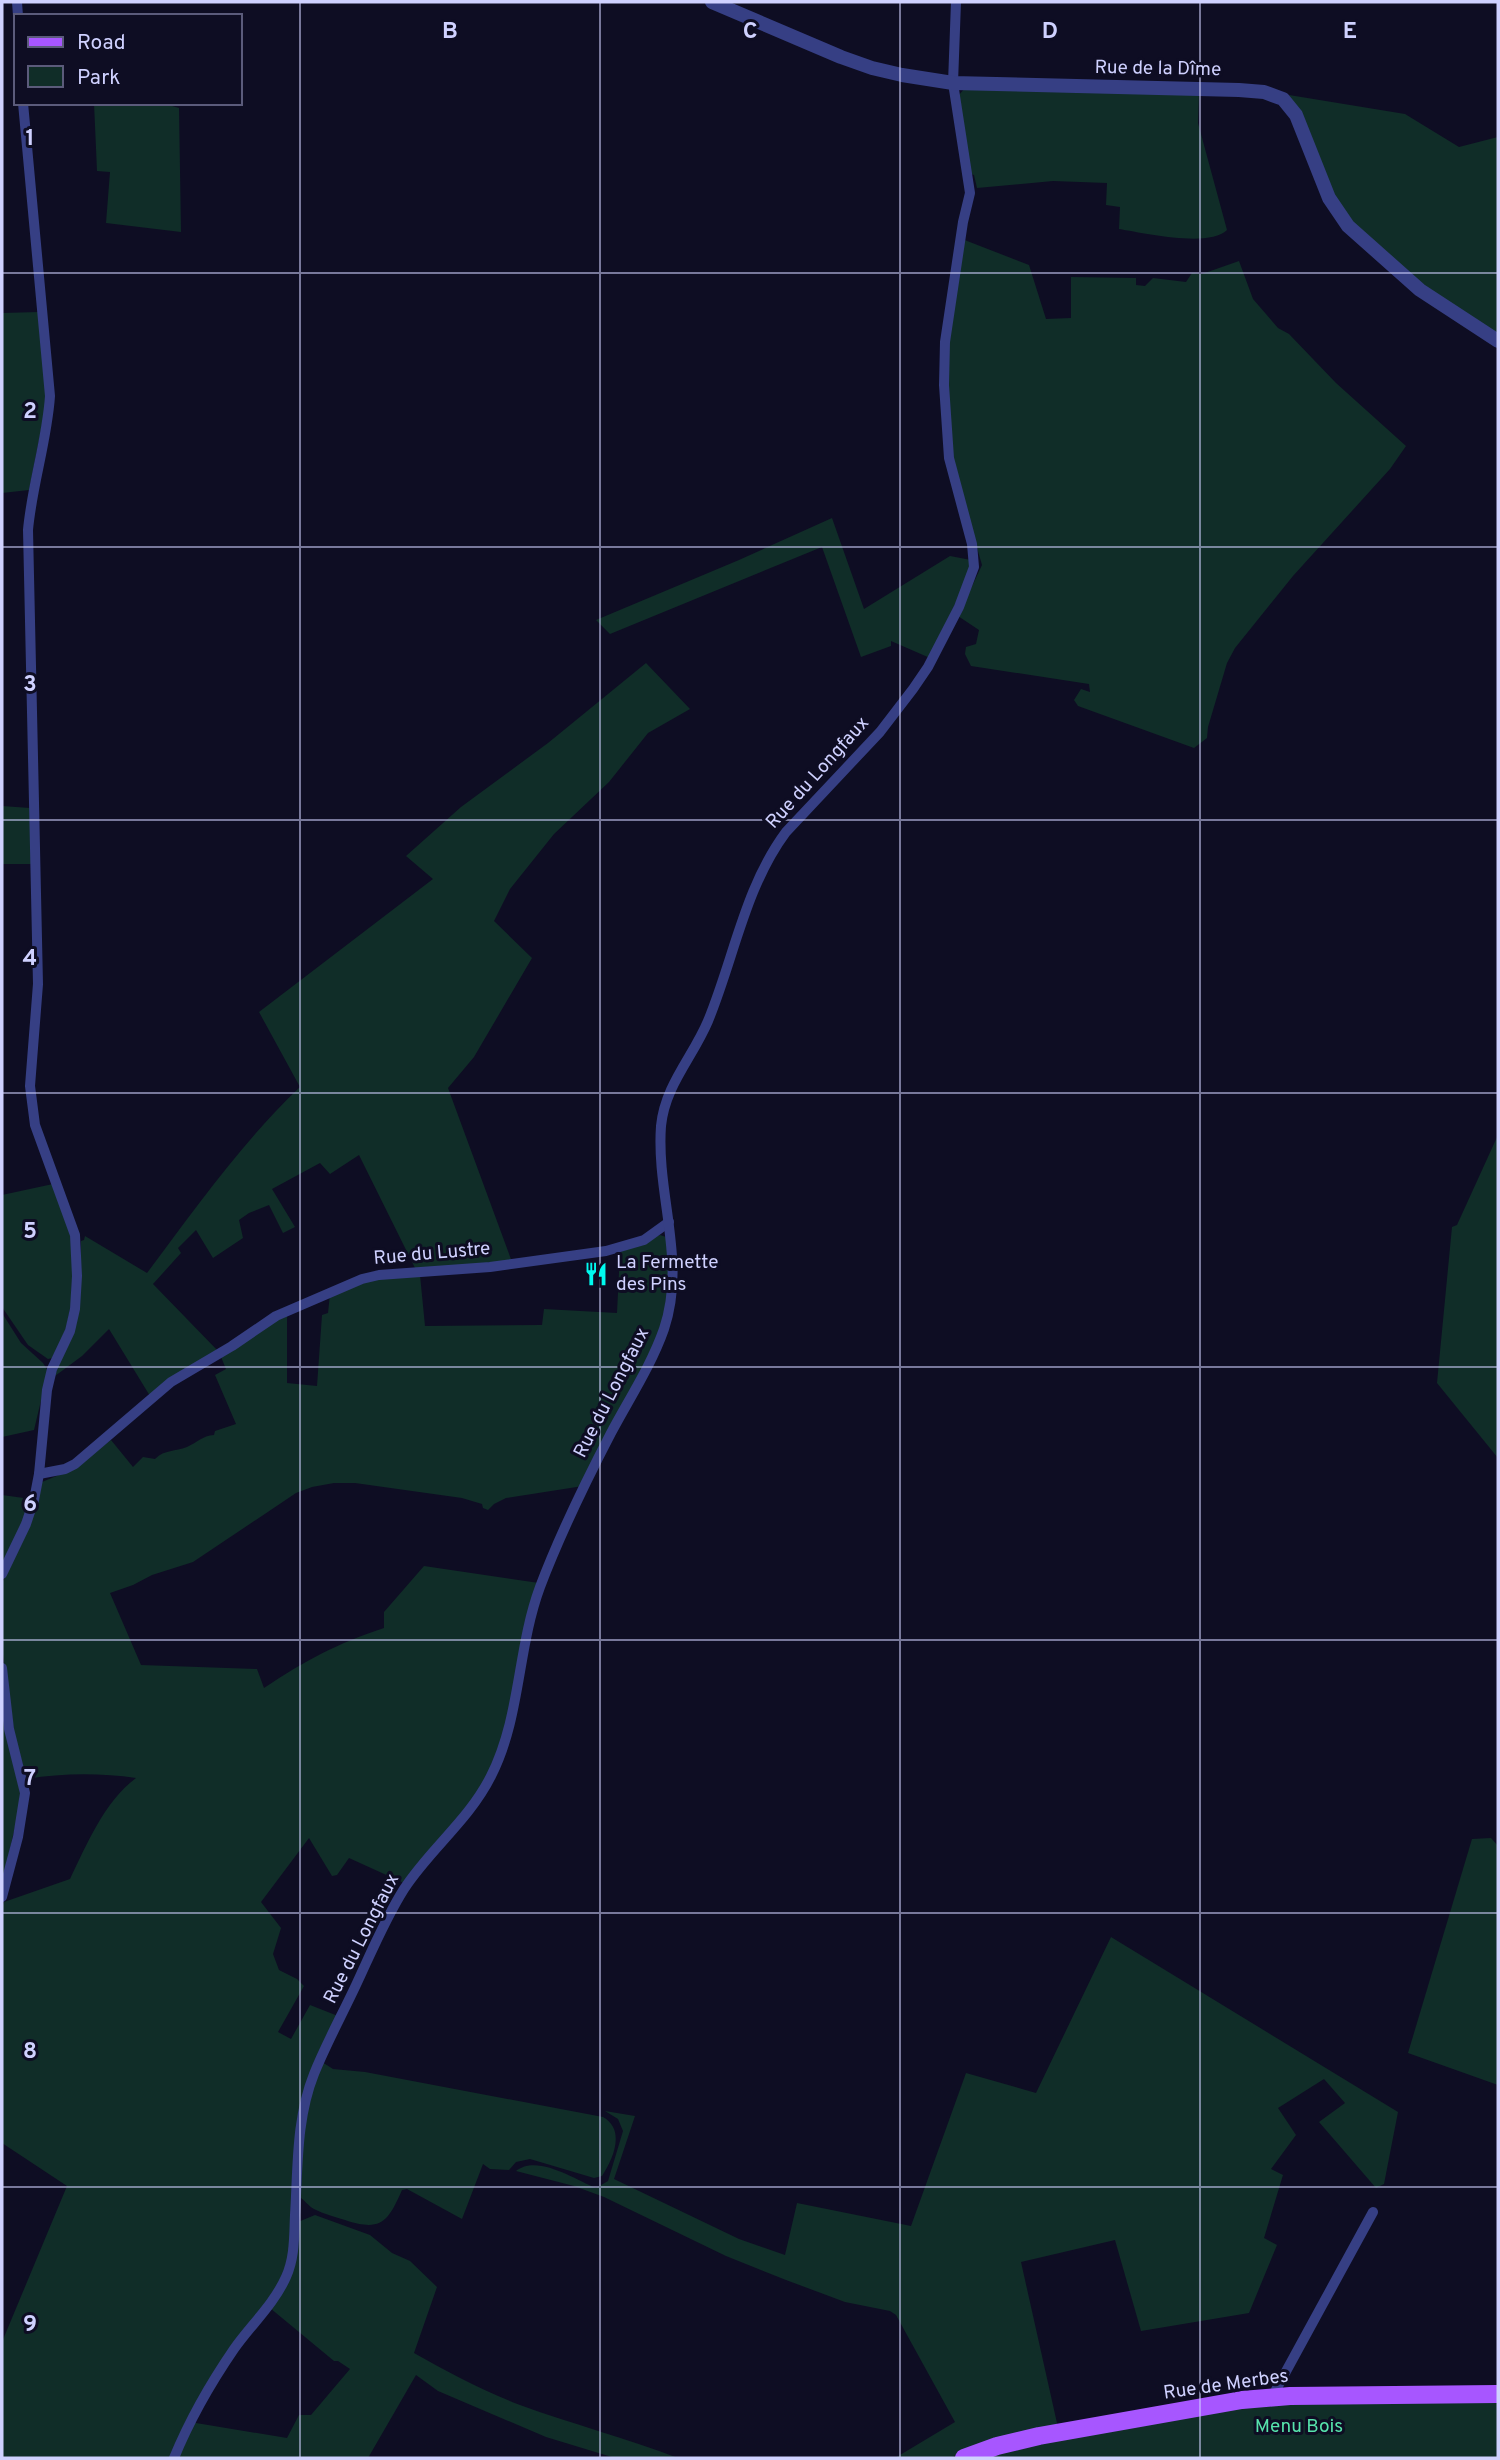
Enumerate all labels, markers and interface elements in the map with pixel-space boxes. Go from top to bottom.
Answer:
legend [14,14,242,105]
text: B [442,18,458,47]
text: C [743,18,757,47]
text: D [1042,18,1058,47]
text: E [1343,18,1357,47]
text: Road [77,30,126,57]
street label: Rue de la Dîme [1094,56,1222,82]
text: Park [77,65,120,92]
text: 1 [25,125,35,154]
text: 2 [23,398,37,427]
text: 3 [23,671,37,700]
street label: Rue du Longfaux [761,712,875,834]
text: 4 [23,945,37,974]
text: 5 [23,1218,37,1247]
street label: Rue du Lustre [373,1237,491,1271]
place label: La Fermette des Pins [616,1251,718,1297]
restaurant icon: La Fermette des Pins [582,1260,610,1288]
street label: Rue du Longfaux [569,1324,655,1462]
text: 6 [23,1491,37,1520]
text: 7 [24,1765,36,1794]
street label: Rue du Longfaux [319,1870,405,2008]
text: 8 [23,2038,37,2067]
text: 9 [23,2311,37,2340]
street label: Rue de Merbes [1162,2364,1290,2406]
park label: Menu Bois [1255,2415,1343,2439]

